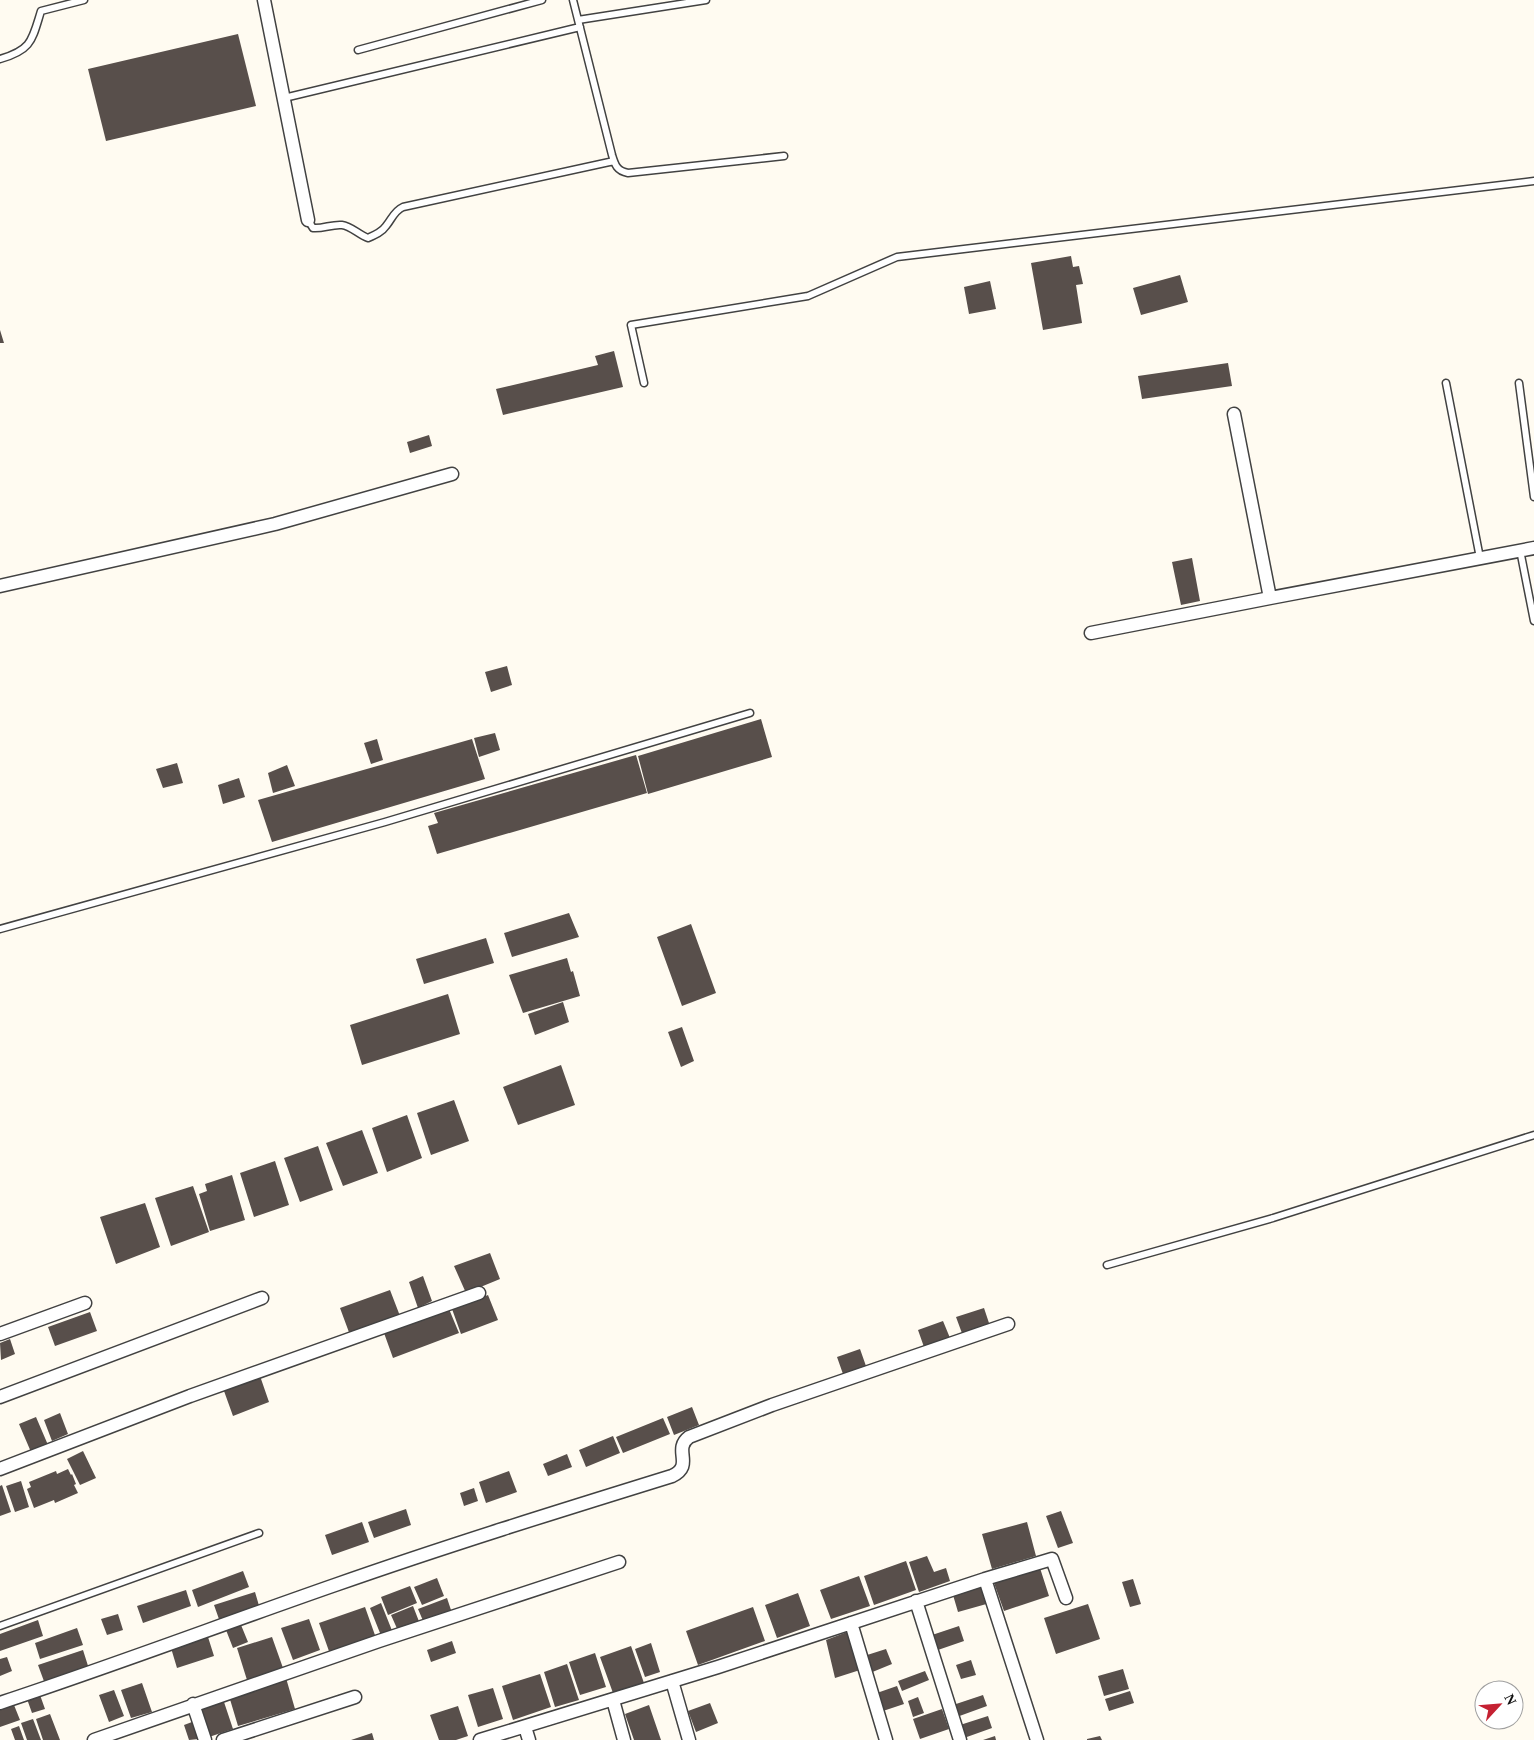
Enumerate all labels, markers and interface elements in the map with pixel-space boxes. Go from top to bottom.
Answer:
north arrow [1474,1680,1524,1730]
text: N [1501,1692,1519,1707]

